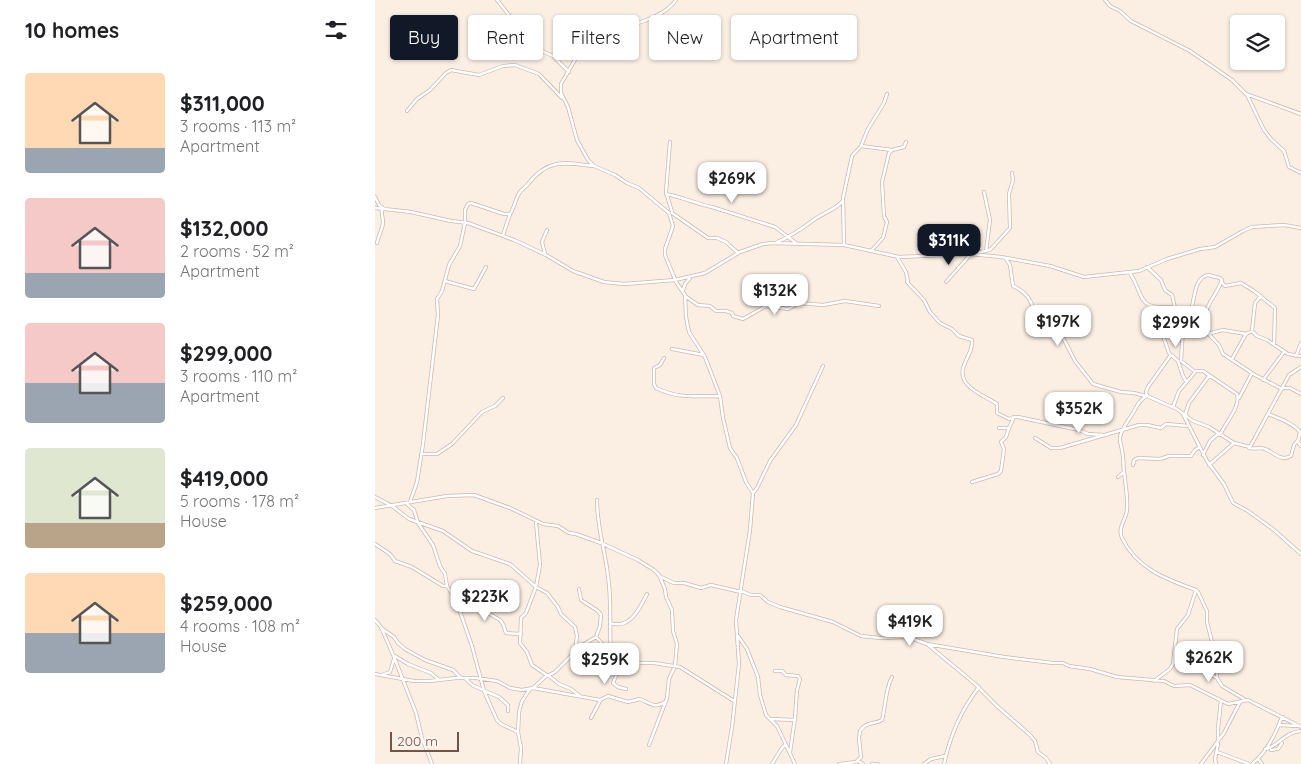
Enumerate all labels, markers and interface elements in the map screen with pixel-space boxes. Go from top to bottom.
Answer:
chip: Buy [390,15,458,60]
chip: Rent [468,15,543,60]
chip: Filters [553,15,639,60]
chip: New [649,15,721,60]
chip: Apartment [731,15,857,60]
map controls [1230,15,1285,70]
button: layers [1230,15,1285,70]
icon: filters [322,16,350,44]
text: 10 homes [25,17,119,43]
text: $311,000 [180,90,265,116]
icon: home [65,93,125,153]
text: 3 rooms · 113 m² [180,116,296,136]
text: Apartment [180,136,260,156]
pin: $269K [697,162,767,204]
text: $269K [708,168,756,188]
text: $132,000 [180,215,268,241]
icon: home [65,218,125,278]
pin: $311K [914,224,984,266]
text: $311K [928,230,970,250]
text: 2 rooms · 52 m² [180,241,294,261]
text: Apartment [180,261,260,281]
pin: $132K [740,274,810,316]
text: $132K [753,280,797,300]
pin: $197K [1023,304,1093,347]
pin: $299K [1141,306,1211,348]
text: $197K [1036,311,1080,331]
text: $299K [1152,312,1200,332]
text: $299,000 [180,340,272,366]
icon: home [65,343,125,403]
text: 3 rooms · 110 m² [180,366,297,386]
text: Apartment [180,386,260,406]
pin: $352K [1044,392,1114,434]
text: $352K [1056,398,1102,418]
text: $419,000 [180,465,268,491]
icon: home [65,468,125,528]
text: 5 rooms · 178 m² [180,491,299,511]
text: House [180,511,227,531]
pin: $223K [450,580,520,622]
text: $223K [462,586,508,606]
text: $259,000 [180,590,273,616]
icon: home [65,593,125,653]
pin: $419K [875,604,945,647]
text: $419K [888,611,932,631]
text: 4 rooms · 108 m² [180,616,300,636]
text: House [180,636,227,656]
pin: $262K [1174,640,1244,683]
pin: $259K [570,642,640,685]
text: $262K [1185,647,1233,667]
text: $259K [581,649,629,669]
scale bar [390,729,459,752]
text: 200 m [397,732,438,750]

